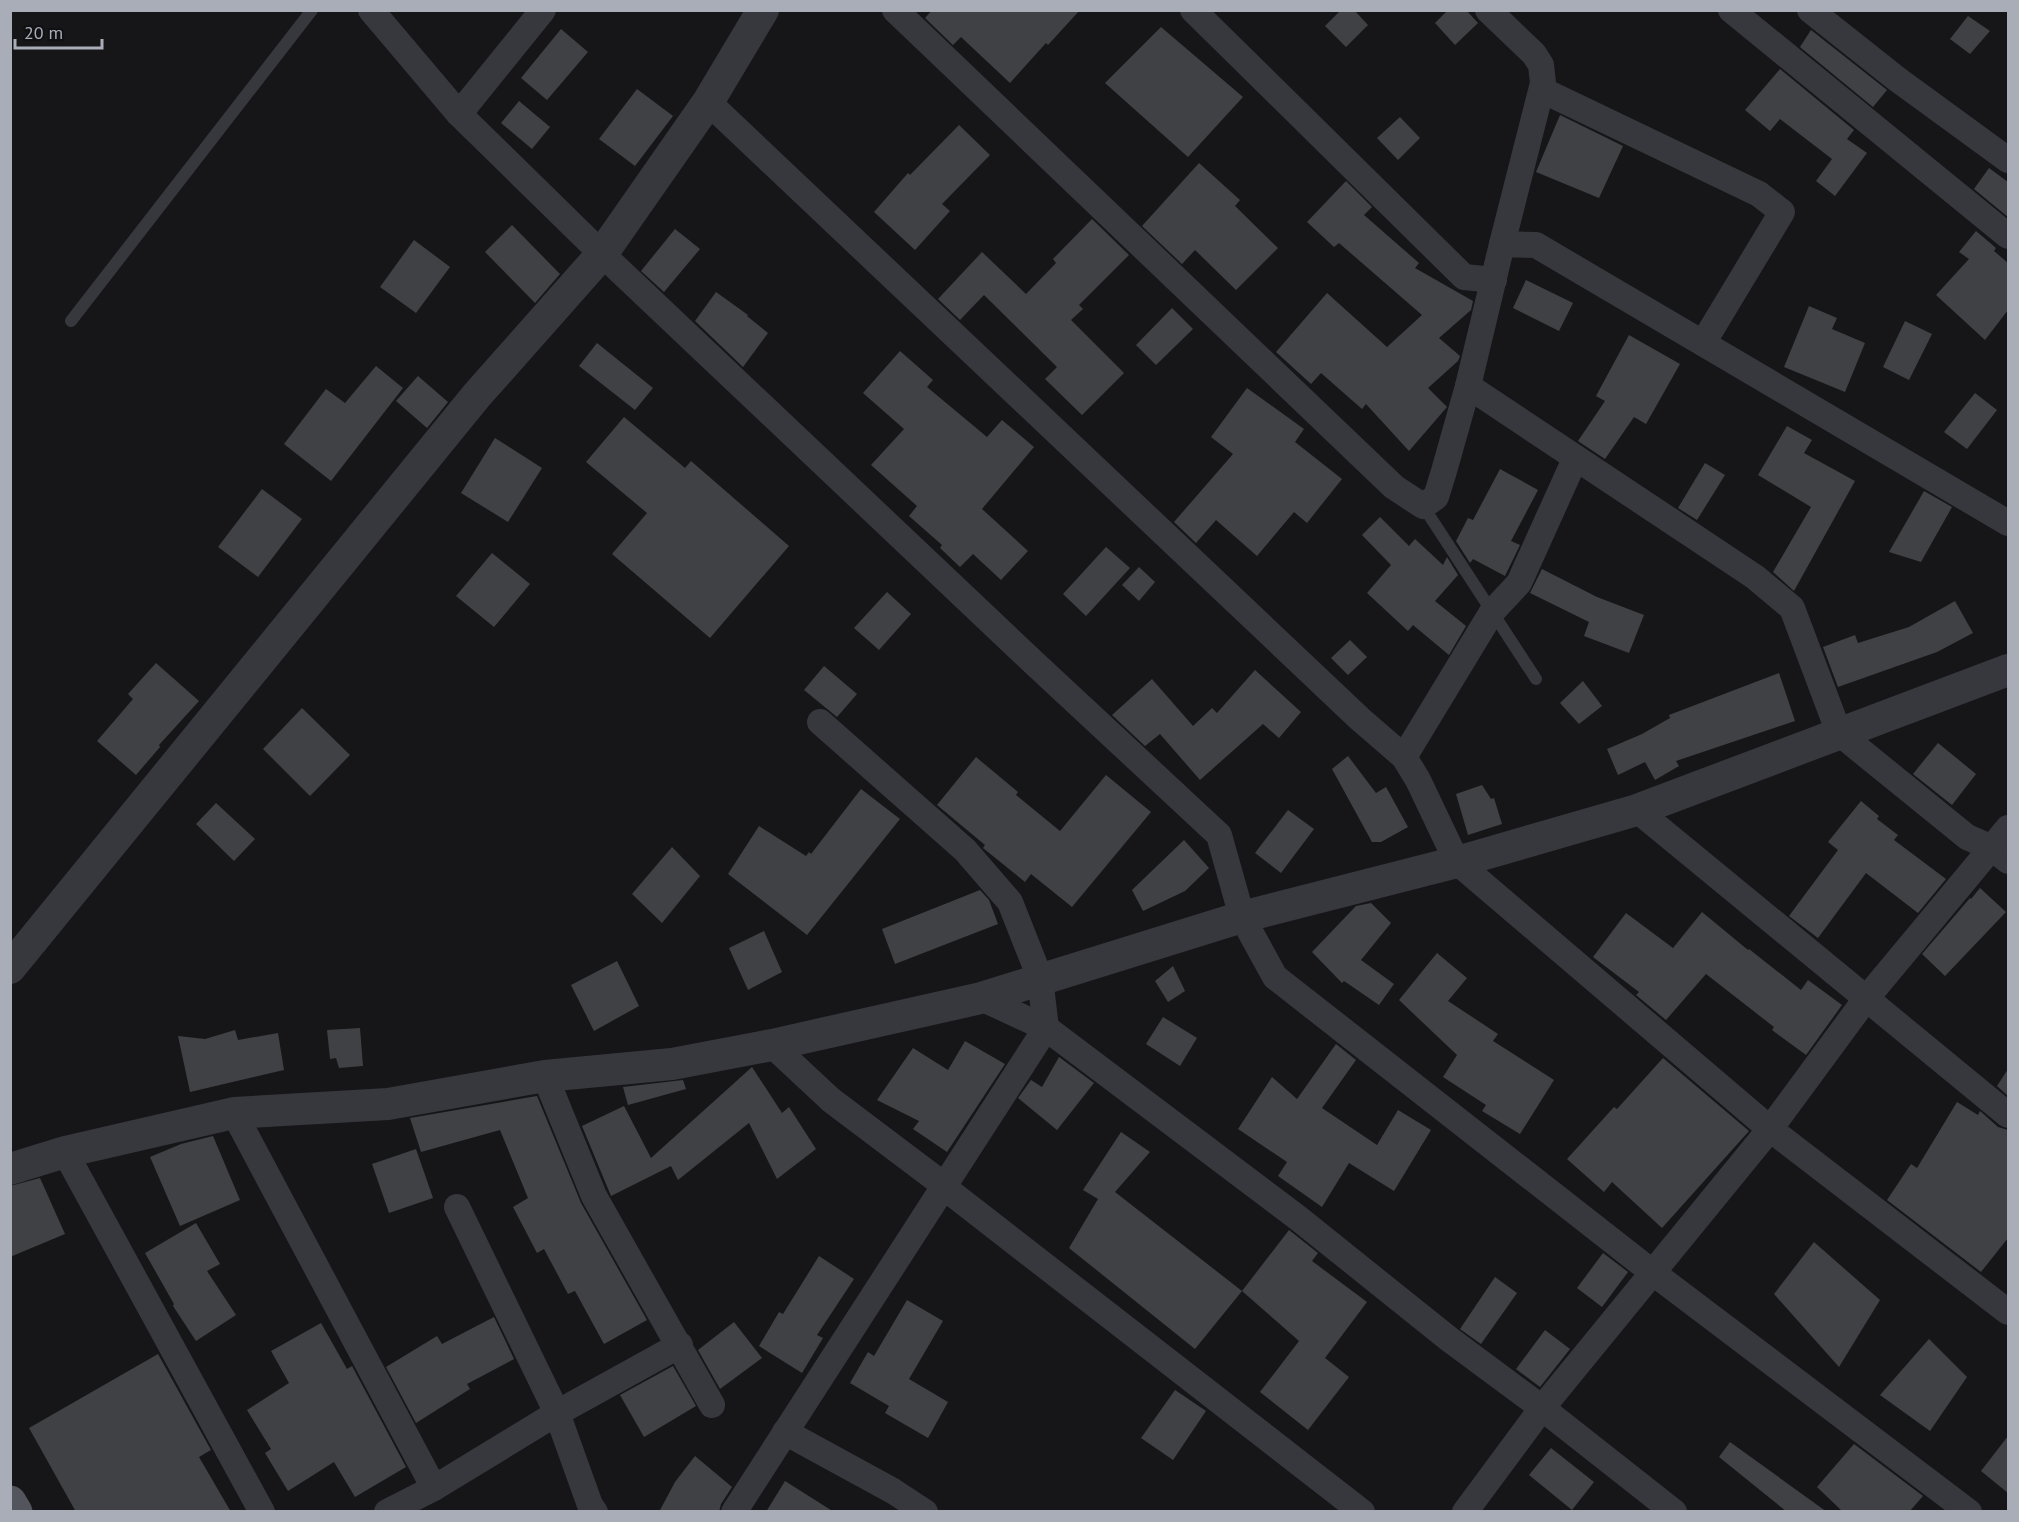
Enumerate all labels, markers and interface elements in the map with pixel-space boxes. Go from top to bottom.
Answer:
scale bar [15,12,102,50]
text: 20 m [24,21,63,44]

